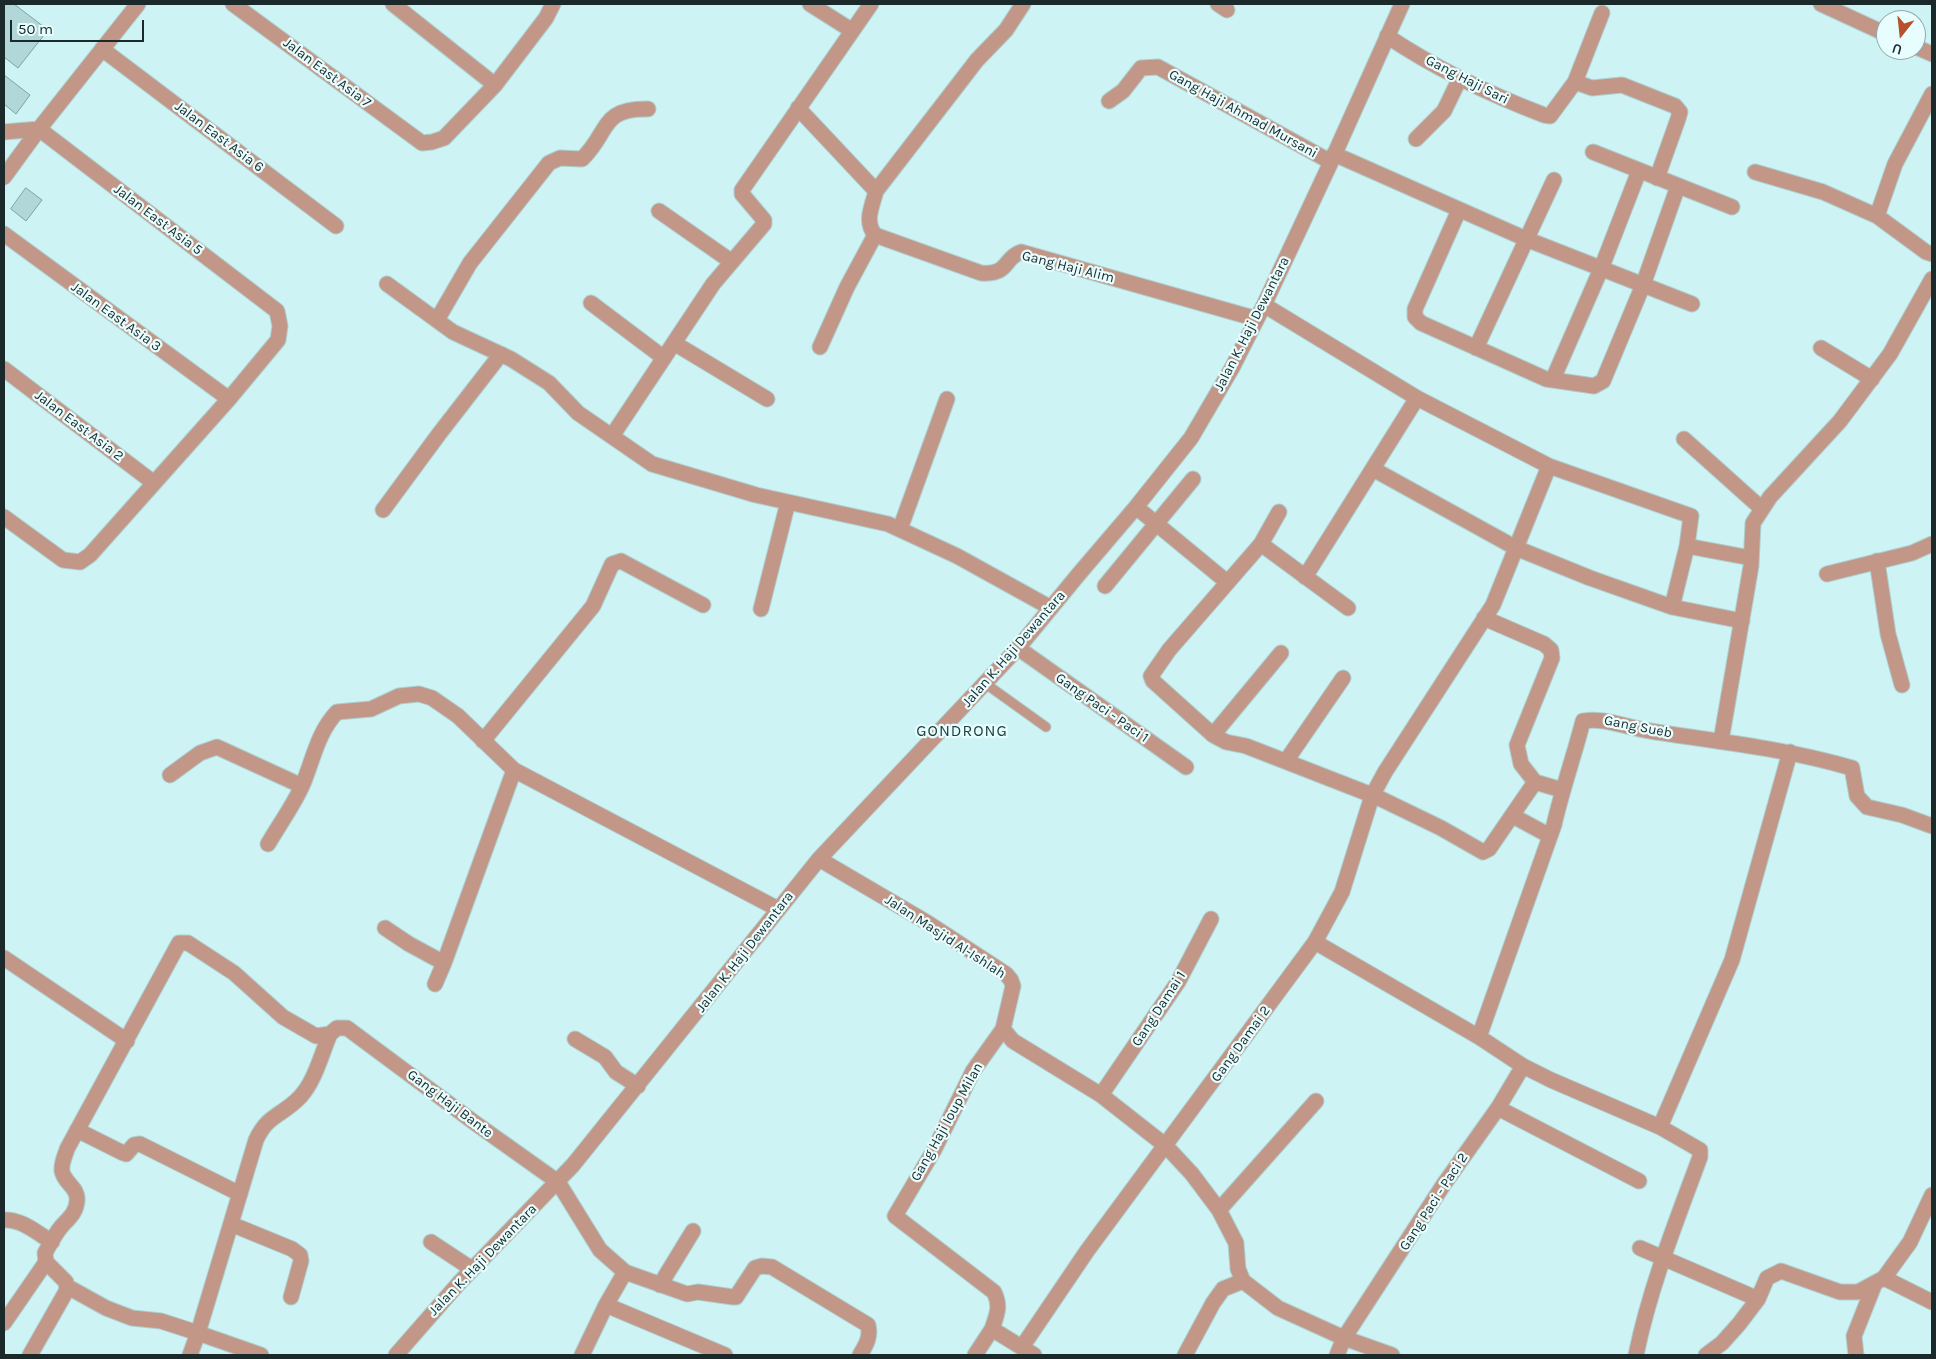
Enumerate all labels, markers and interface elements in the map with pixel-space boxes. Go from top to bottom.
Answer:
scale bar [12,10,146,42]
north arrow [1876,10,1926,60]
text: 50 m [18,20,53,38]
street label: Jalan East Asia 7 [280,35,374,111]
text: U [1890,39,1904,58]
street label: Gang Haji Sari [1423,52,1511,108]
street label: Gang Haji Ahmad Mursani [1166,66,1320,162]
street label: Jalan East Asia 6 [171,98,267,176]
street label: Jalan East Asia 5 [110,181,206,259]
street label: Gang Haji Alim [1020,247,1116,287]
street label: Jalan K. Haji Dewantara [1211,254,1293,394]
street label: Jalan East Asia 3 [68,279,164,355]
street label: Jalan East Asia 2 [31,387,127,465]
street label: Jalan K. Haji Dewantara [959,587,1069,711]
street label: Gang Paci - Paci 1 [1052,670,1152,746]
street label: Gang Sueb [1603,712,1673,742]
district label: GONDRONG [915,721,1009,741]
street label: Jalan K. Haji Dewantara [693,888,797,1016]
street label: Jalan Masjid Al-Ishlah [882,892,1008,982]
street label: Gang Damai 1 [1128,968,1190,1050]
street label: Gang Damai 2 [1208,1003,1274,1085]
street label: Gang Haji Ioup Milan [907,1060,987,1184]
street label: Gang Haji Bante [404,1066,496,1142]
street label: Gang Paci - Paci 2 [1396,1150,1472,1254]
street label: Jalan K. Haji Dewantara [425,1201,541,1319]

